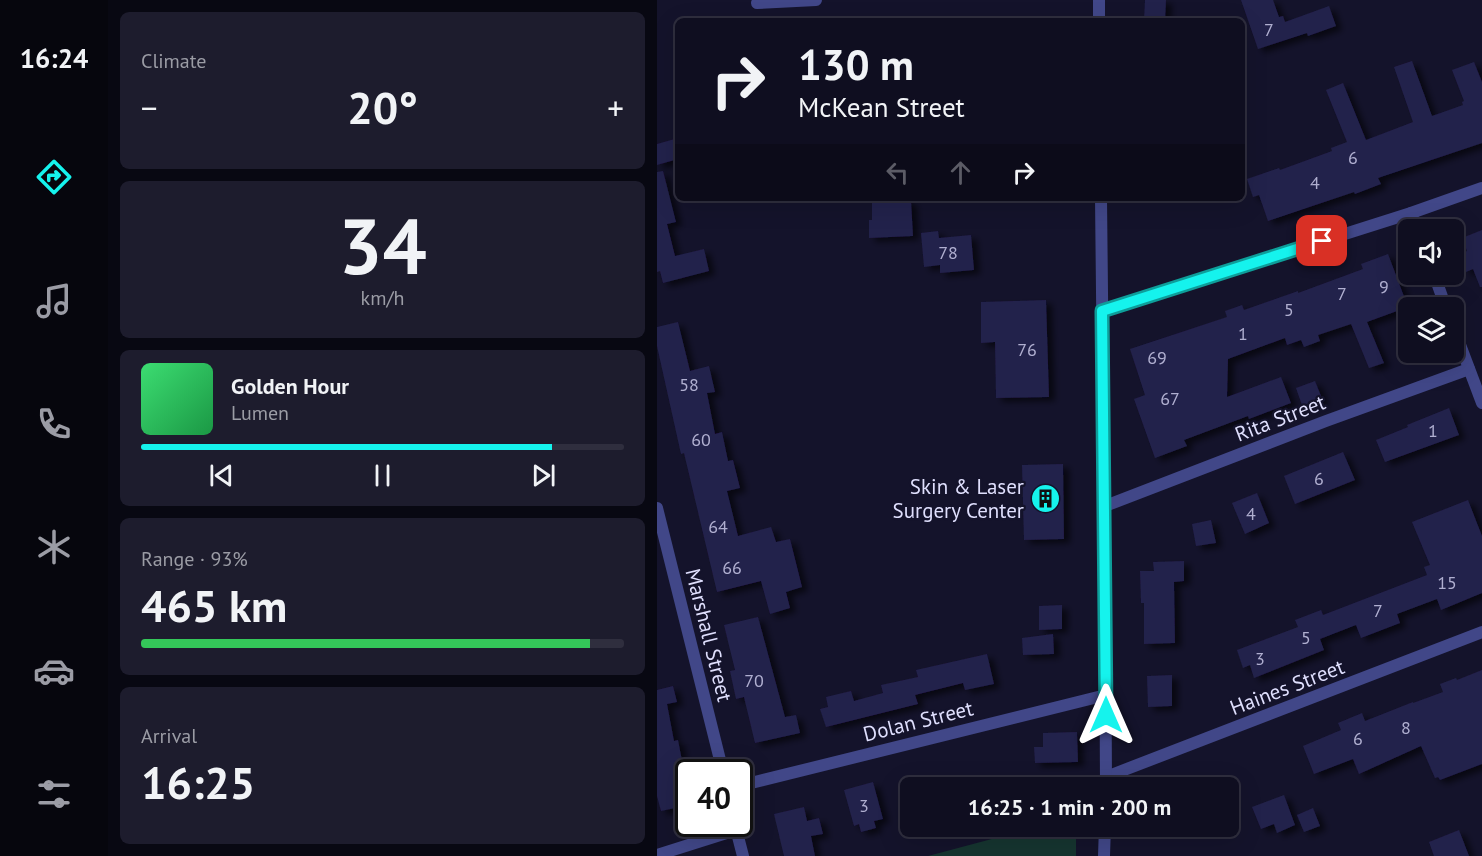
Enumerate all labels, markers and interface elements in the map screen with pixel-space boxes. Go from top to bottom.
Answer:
house number: 7 [1264,18,1274,41]
text: 130 m [798,37,914,92]
text: 16:24 [20,41,88,75]
icon: right [699,42,777,120]
text: Climate [141,48,207,74]
text: 20° [347,78,418,136]
text: − [141,86,158,129]
text: + [607,86,624,129]
text: McKean Street [798,90,965,124]
house number: 6 [1348,146,1358,169]
icon: directions [33,156,75,198]
icon: left [881,156,914,189]
icon: ahead [944,156,977,189]
icon: right [1007,156,1040,189]
house number: 4 [1310,171,1320,194]
text: 34 [338,195,427,296]
pin [1296,215,1347,266]
map controls [1398,219,1464,363]
button: sound [1398,219,1464,285]
icon: arrive [1305,224,1338,257]
house number: 78 [938,241,958,264]
house number: 9 [1379,275,1389,298]
icon: music [33,280,75,322]
house number: 7 [1337,282,1347,305]
text: km/h [361,285,404,311]
button: layers [1398,297,1464,363]
house number: 5 [1284,298,1294,321]
house number: 1 [1238,322,1248,345]
house number: 76 [1017,338,1037,361]
house number: 69 [1147,346,1167,369]
text: Golden Hour [231,372,349,400]
house number: 58 [679,373,699,396]
house number: 67 [1160,387,1180,410]
street label: Rita Street [1231,388,1329,448]
text: Lumen [231,400,289,426]
icon: phone [33,403,75,445]
house number: 1 [1428,419,1438,442]
house number: 60 [691,428,711,451]
icon: previous [205,459,238,492]
icon: pause [366,459,399,492]
icon: next [527,459,560,492]
house number: 6 [1314,467,1324,490]
place label: Skin & Laser Surgery Center [893,473,1024,524]
building icon: Skin & Laser Surgery Center [1029,482,1061,514]
house number: 4 [1246,502,1256,525]
house number: 64 [708,515,728,538]
icon: climate [33,526,75,568]
text: Range · 93% [141,546,248,572]
house number: 66 [722,556,742,579]
street label: Marshall Street [679,566,739,704]
house number: 15 [1437,571,1457,594]
text: 465 km [141,576,287,634]
house number: 7 [1373,599,1383,622]
house number: 5 [1301,626,1311,649]
house number: 3 [1255,647,1265,670]
icon: car [33,650,75,692]
street label: Haines Street [1226,653,1348,721]
house number: 70 [744,669,764,692]
position arrow [1074,683,1138,747]
street label: Dolan Street [860,694,976,748]
house number: 8 [1401,716,1411,739]
text: Arrival [141,723,197,749]
house number: 6 [1353,727,1363,750]
text: 16:25 [141,753,255,811]
speed limit sign: 40 [675,759,753,837]
icon: filters [33,773,75,815]
text: 16:25 · 1 min · 200 m [968,793,1171,821]
house number: 3 [859,794,869,817]

